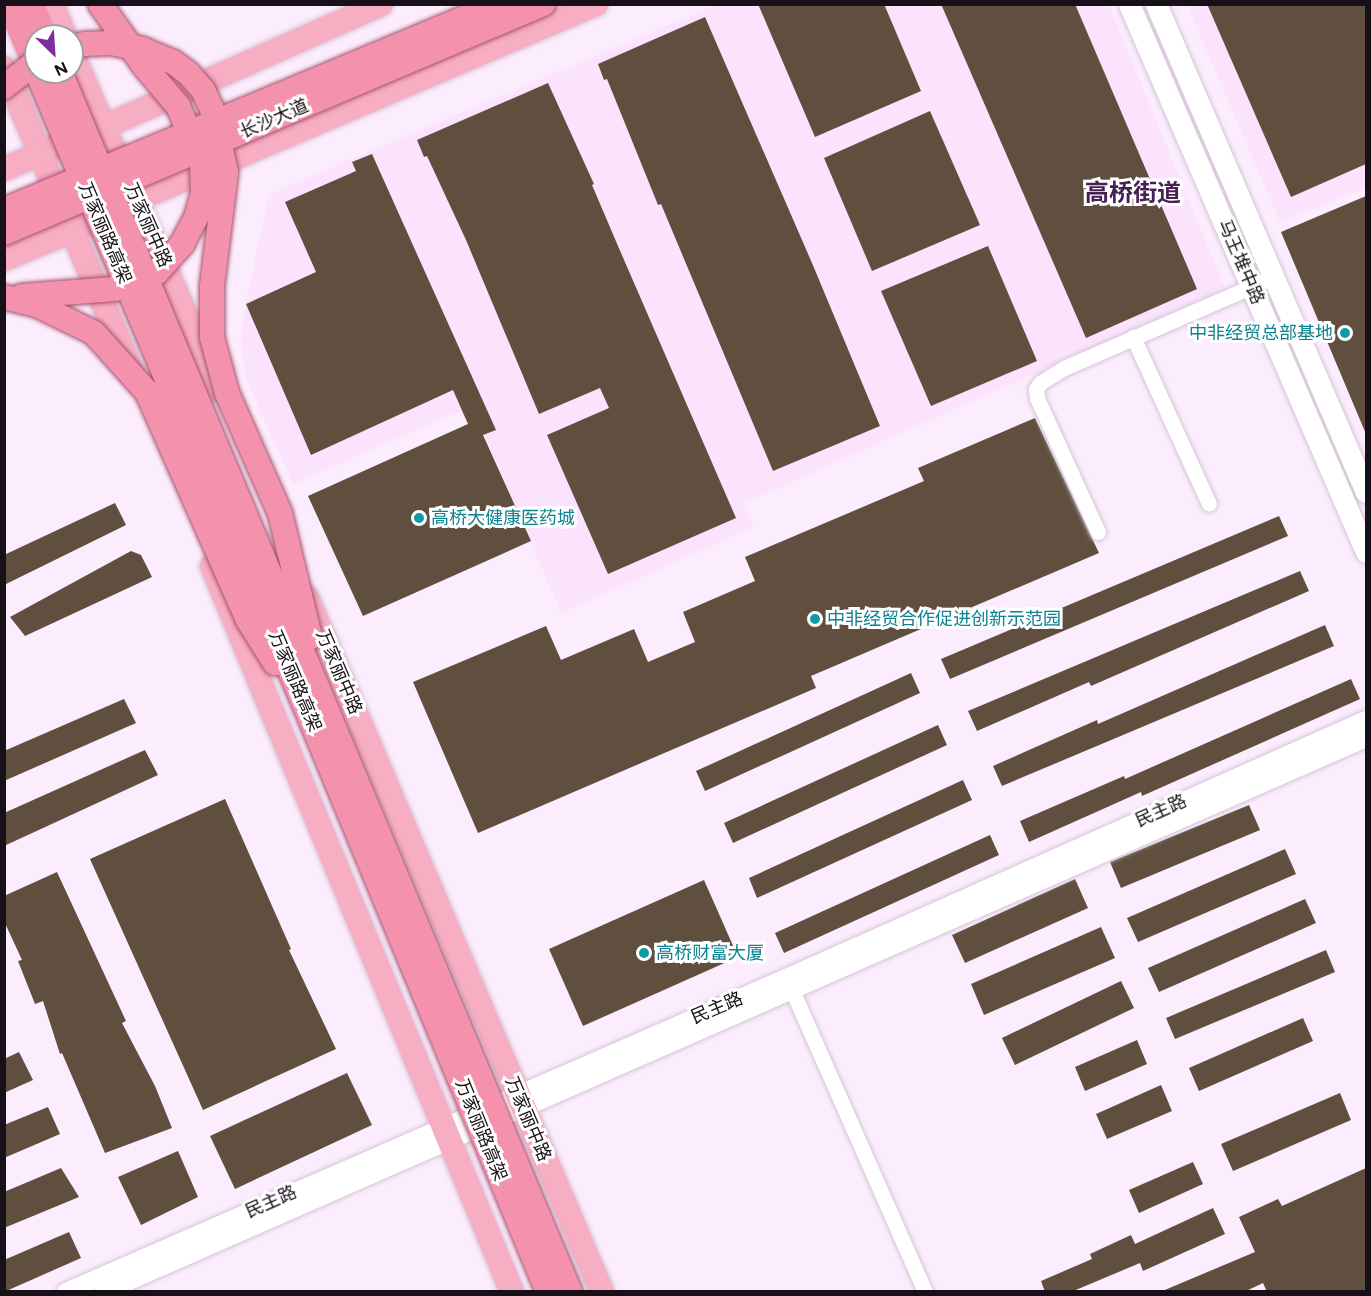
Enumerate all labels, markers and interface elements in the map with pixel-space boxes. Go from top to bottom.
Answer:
north arrow [24,24,84,84]
text: N [51,58,71,80]
street label: 长沙大道 [237,95,311,143]
street label: 万家丽路高架 [74,179,136,287]
street label: 万家丽中路 [120,179,176,271]
district label: 高桥街道 [1085,179,1181,207]
street label: 马王堆中路 [1213,216,1269,308]
place label: 中非经贸总部基地 [1189,322,1333,344]
marker: 中非经贸总部基地 [1338,326,1352,340]
place label: 高桥大健康医药城 [431,507,575,529]
marker: 高桥大健康医药城 [412,511,426,525]
place label: 中非经贸合作促进创新示范园 [827,608,1061,630]
marker: 中非经贸合作促进创新示范园 [808,612,822,626]
street label: 万家丽中路 [311,626,367,718]
street label: 万家丽路高架 [264,627,326,735]
street label: 民主路 [1132,790,1190,832]
place label: 高桥财富大厦 [656,942,764,964]
marker: 高桥财富大厦 [637,946,651,960]
street label: 民主路 [688,988,746,1028]
street label: 万家丽中路 [500,1073,556,1165]
street label: 万家丽路高架 [451,1076,511,1184]
street label: 民主路 [242,1181,300,1223]

